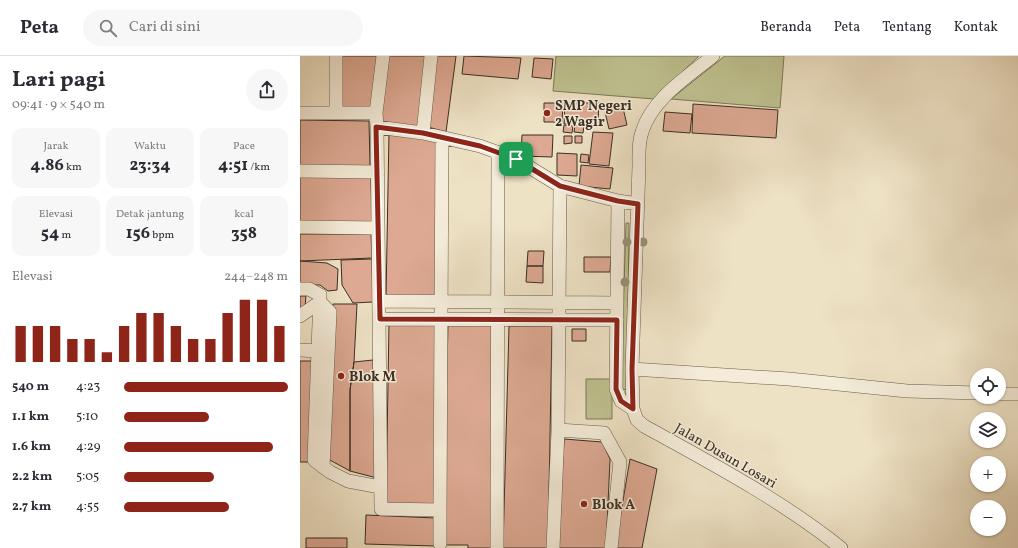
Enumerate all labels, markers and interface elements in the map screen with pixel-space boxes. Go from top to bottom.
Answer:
search box [83,10,363,46]
text: Peta [20,15,59,41]
icon: search [97,17,119,39]
text: Cari di sini [129,17,200,38]
text: Beranda [760,18,812,37]
text: Peta [834,18,860,37]
text: Tentang [882,18,932,37]
text: Kontak [954,18,998,37]
text: Lari pagi [12,65,106,96]
button: share [246,69,288,111]
text: 09:41 · 9 × 540 m [12,96,105,114]
place label: SMP Negeri 2 Wagir [555,97,632,132]
marker: SMP Negeri 2 Wagir [542,108,552,118]
text: Jarak [43,139,69,154]
text: Waktu [134,139,166,154]
text: Pace [233,139,255,154]
pin [499,142,533,176]
icon: arrive [505,148,527,170]
text: 4.86 [30,154,64,177]
text: 23:34 [129,154,171,177]
text: 4:51 [218,154,248,177]
text: km [64,160,82,175]
text: /km [248,160,270,175]
text: Elevasi [39,207,73,222]
text: Detak jantung [116,207,184,222]
text: kcal [234,207,254,222]
text: 54 [41,222,59,245]
text: 156 [126,222,150,245]
text: 358 [231,222,257,245]
text: m [59,228,71,243]
text: bpm [150,228,174,243]
text: Elevasi [12,268,53,286]
text: 244–248 m [224,268,288,286]
place label: Blok M [349,368,396,387]
map controls [970,368,1006,536]
button: locate [970,368,1006,404]
marker: Blok M [336,371,346,381]
text: 540 m [12,378,49,396]
text: 4:23 [76,378,100,396]
text: 1.1 km [12,408,49,426]
text: 5:10 [76,408,98,426]
button: layers [970,412,1006,448]
street label: Jalan Dusun Losari [671,419,780,493]
text: 1.6 km [12,438,51,456]
text: 4:29 [76,438,100,456]
button: + [970,456,1006,492]
text: 2.2 km [12,468,52,486]
text: 5:05 [76,468,99,486]
place label: Blok A [592,496,635,515]
text: 2.7 km [12,498,51,516]
text: 4:55 [76,498,99,516]
marker: Blok A [579,499,589,509]
button: − [970,500,1006,536]

